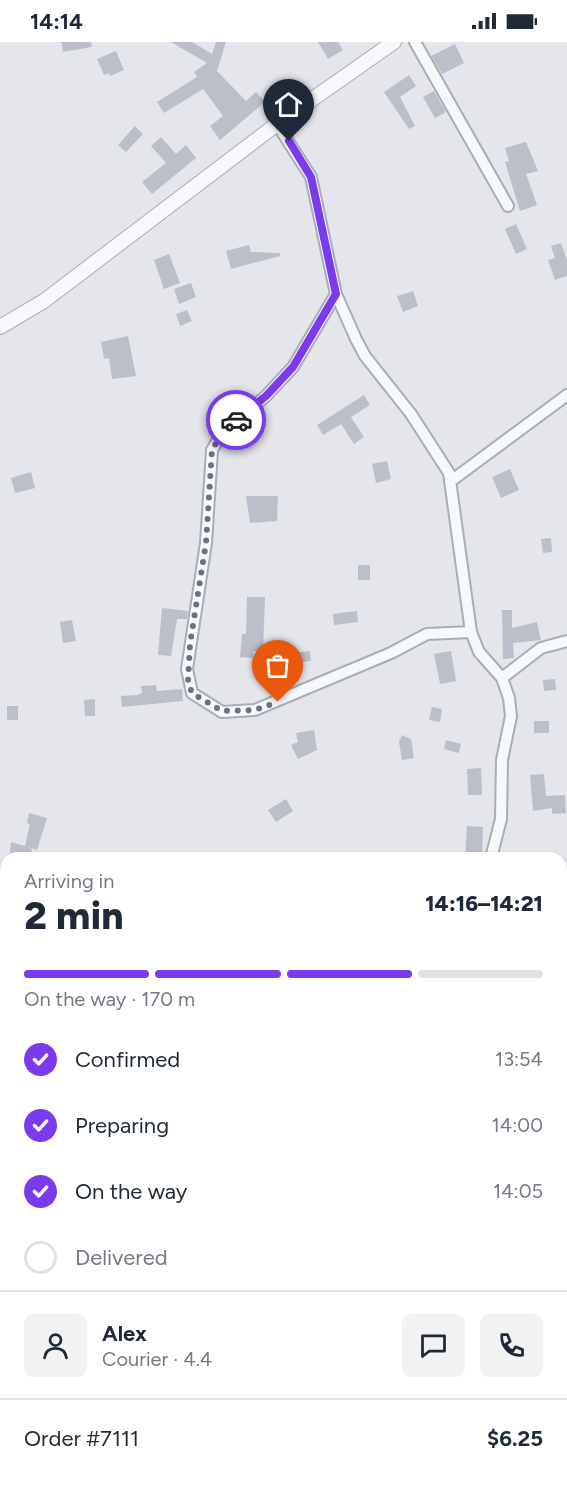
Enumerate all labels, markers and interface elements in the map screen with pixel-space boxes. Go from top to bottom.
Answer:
text: 14:14 [30,8,83,35]
pin [263,79,314,141]
icon: home [272,88,305,121]
courier [206,390,266,450]
icon: car [220,404,253,437]
pin [252,640,303,702]
icon: bag [261,649,294,682]
text: Arriving in [24,869,114,893]
text: 14:16–14:21 [425,890,543,917]
text: 2 min [24,892,124,939]
text: On the way · 170 m [24,987,195,1011]
icon: check [24,1043,57,1076]
text: Confirmed [75,1046,180,1073]
text: 13:54 [495,1047,543,1071]
icon: check [24,1109,57,1142]
text: Preparing [75,1112,169,1139]
text: 14:00 [492,1113,543,1137]
icon: check [24,1175,57,1208]
text: On the way [75,1178,187,1205]
text: 14:05 [493,1179,543,1203]
text: Delivered [75,1244,168,1271]
button: person [24,1314,87,1377]
button: chat [402,1314,465,1377]
button: phone [480,1314,543,1377]
text: Alex [102,1320,147,1347]
text: Courier · 4.4 [102,1347,212,1371]
text: Order #7111 [24,1425,139,1452]
text: $6.25 [487,1425,543,1452]

